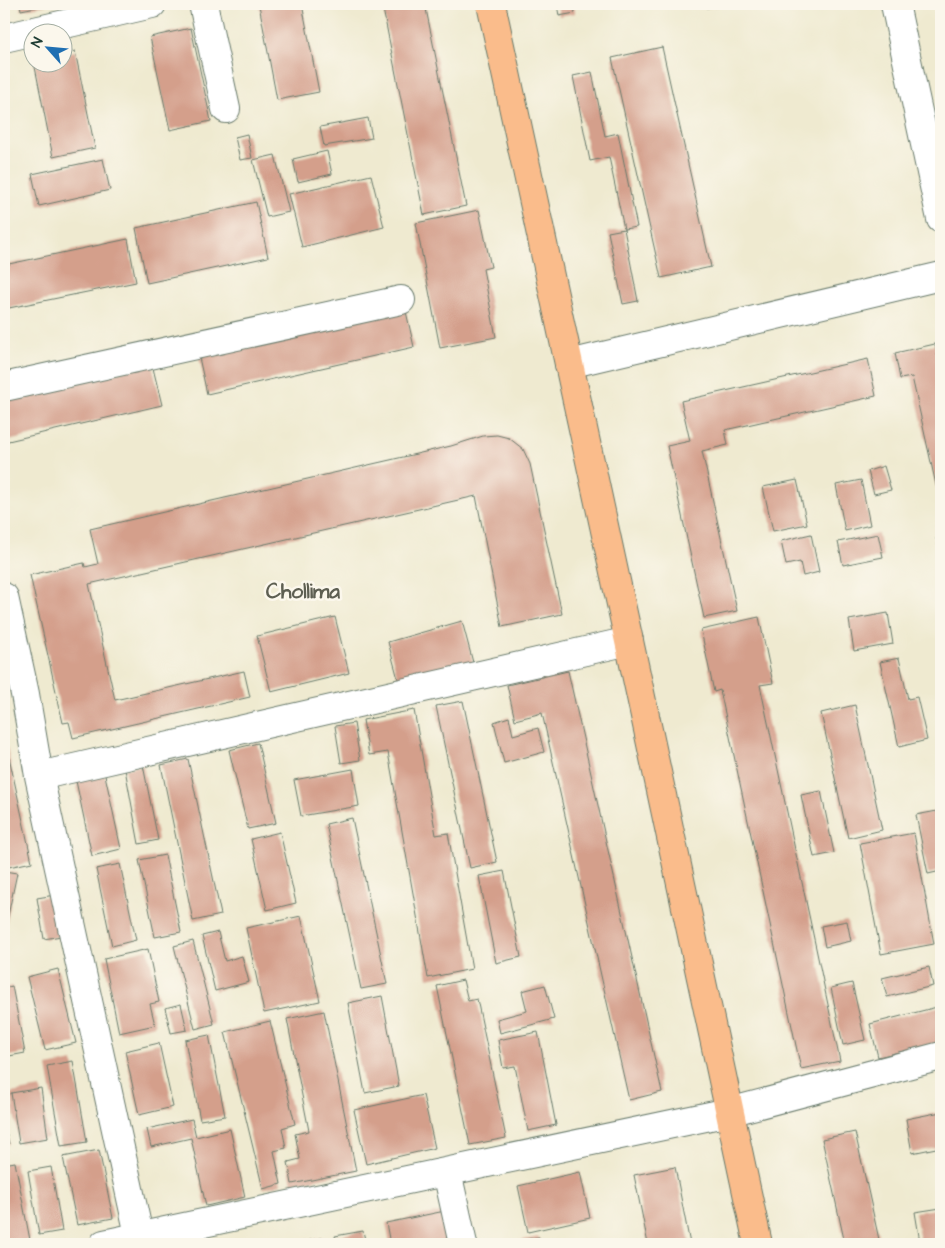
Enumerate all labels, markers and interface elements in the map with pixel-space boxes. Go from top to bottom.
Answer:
north arrow [22,22,72,72]
text: N [26,34,48,51]
district label: Chollima [266,577,340,606]

